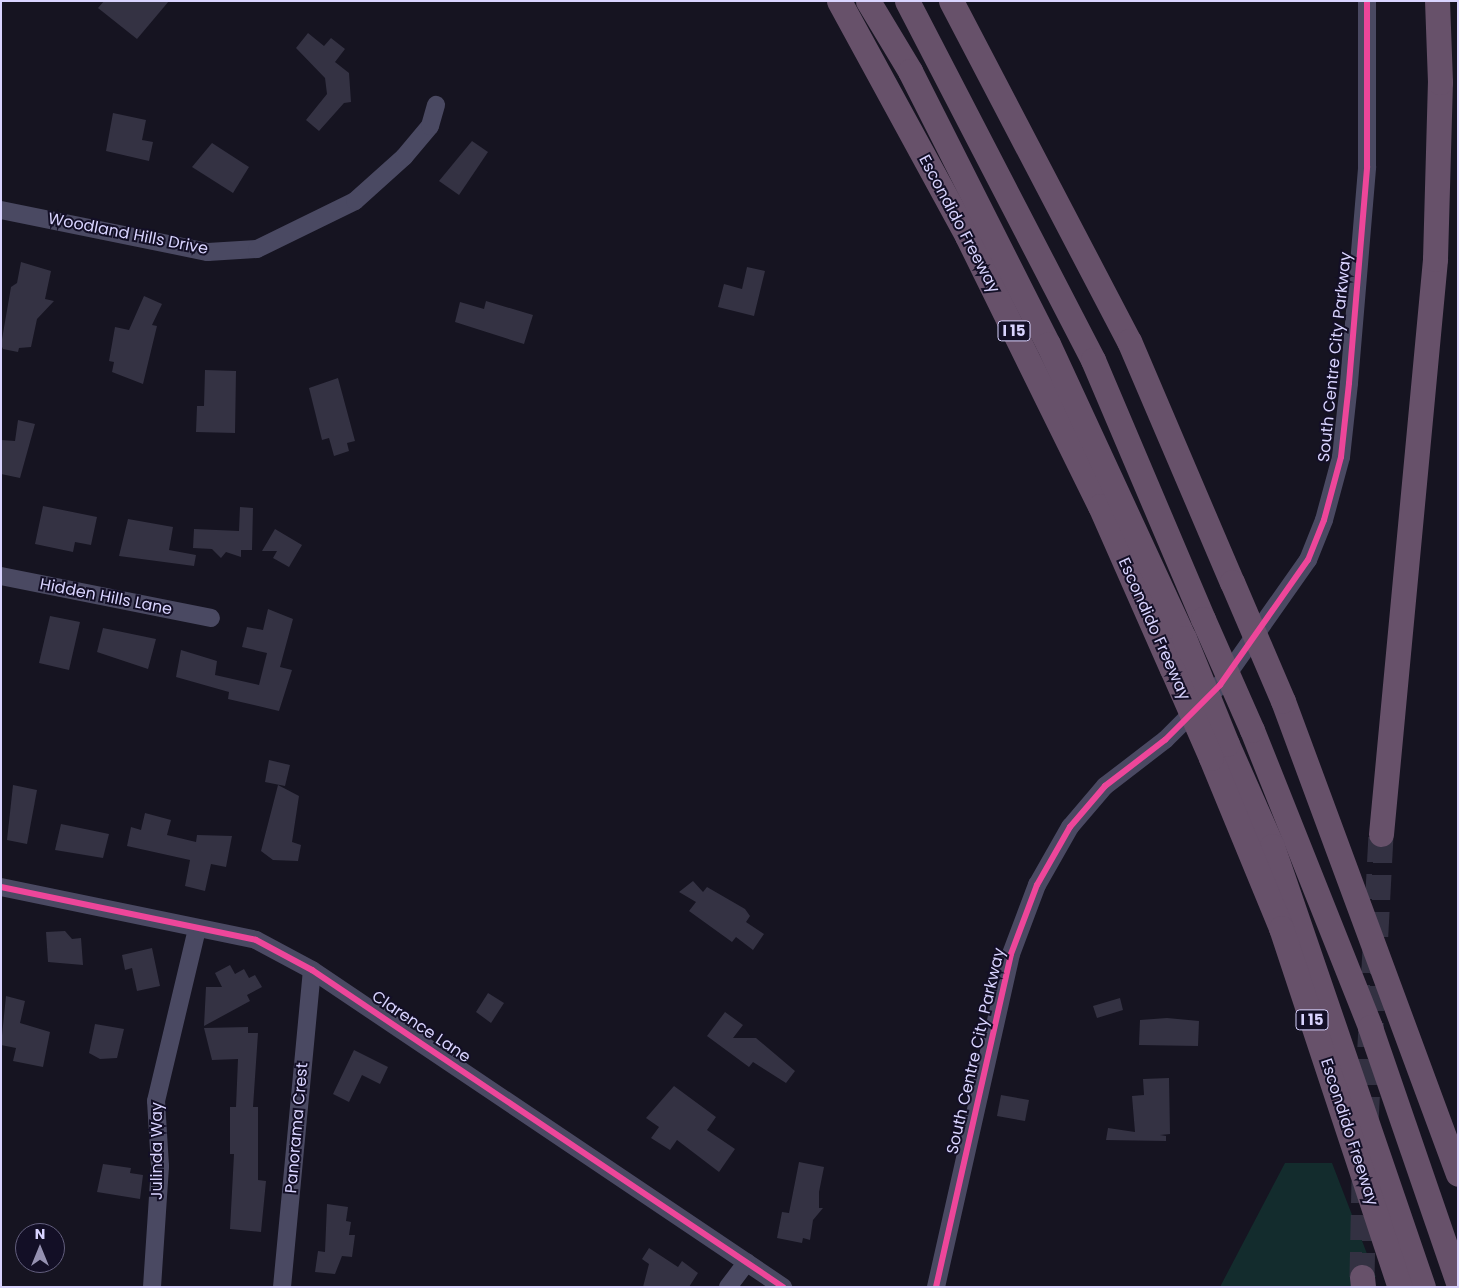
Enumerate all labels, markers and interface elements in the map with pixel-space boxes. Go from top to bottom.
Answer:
street label: Escondido Freeway [914,152,1004,296]
street label: Woodland Hills Drive [46,209,210,259]
street label: South Centre City Parkway [1314,251,1356,463]
road number: I 15 [996,318,1032,344]
street label: Escondido Freeway [1114,555,1194,703]
street label: Hidden Hills Lane [38,575,174,619]
street label: South Centre City Parkway [943,946,1009,1156]
street label: Clarence Lane [368,987,474,1067]
road number: I 15 [1294,1008,1330,1032]
street label: Escondido Freeway [1316,1056,1382,1208]
street label: Panorama Crest [282,1062,312,1194]
street label: Julinda Way [147,1102,167,1200]
north arrow [15,1223,65,1273]
text: N [35,1224,45,1244]

